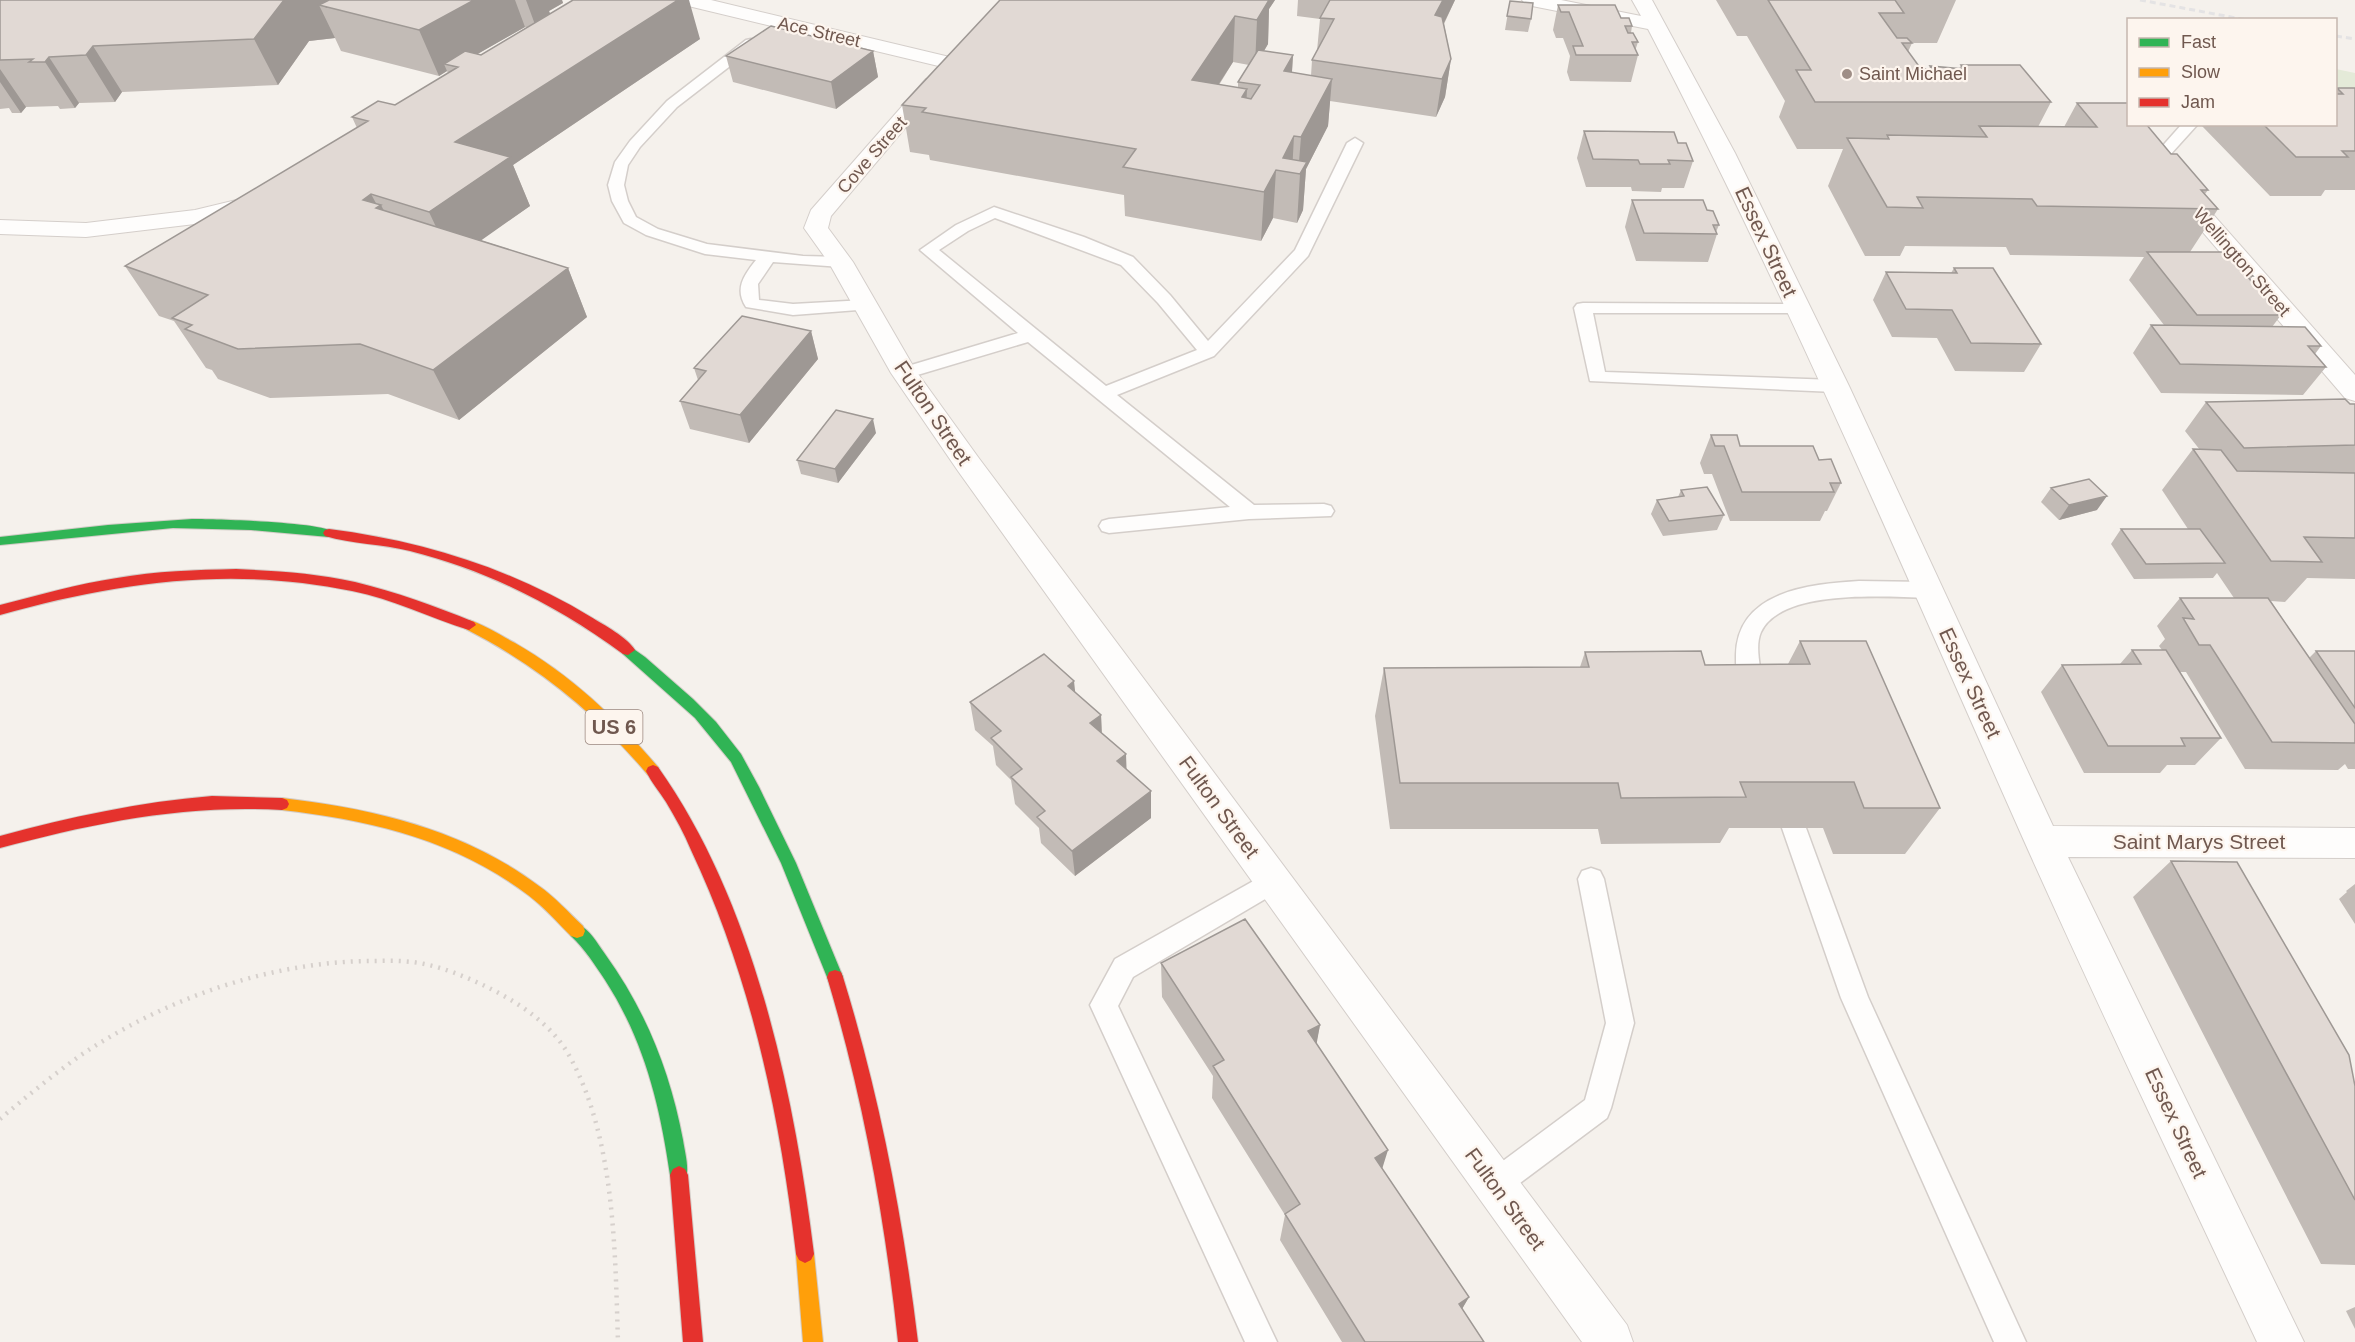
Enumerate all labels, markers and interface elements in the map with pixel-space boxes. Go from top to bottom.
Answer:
street label: Ace Street [776,13,862,51]
legend [2127,18,2337,126]
text: Fast [2181,32,2216,52]
text: Slow [2181,62,2221,82]
place label: Saint Michael [1859,64,1967,84]
marker: Saint Michael [1840,67,1854,81]
text: Jam [2181,92,2215,112]
street label: Cove Street [833,113,911,197]
street label: Essex Street [1731,183,1802,301]
street label: Wellington Street [2190,204,2294,320]
street label: Fulton Street [890,356,977,469]
street label: Essex Street [1935,624,2006,742]
road number: US 6 [586,710,642,744]
street label: Fulton Street [1175,751,1264,862]
street label: Saint Marys Street [2113,830,2286,853]
street label: Essex Street [2141,1064,2212,1182]
street label: Fulton Street [1461,1143,1550,1254]

